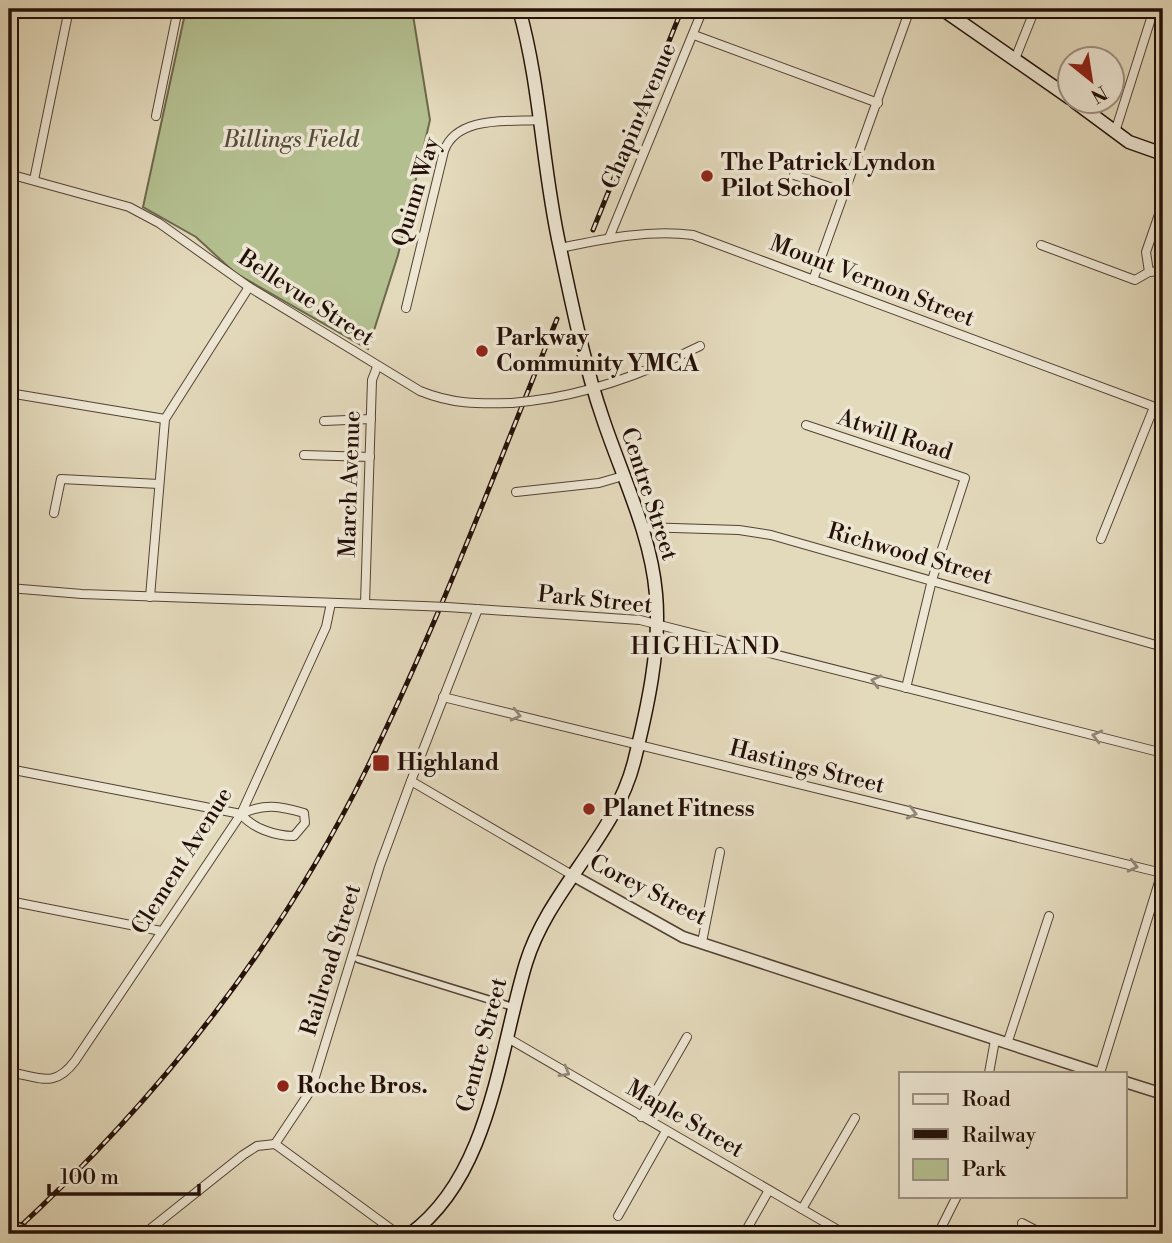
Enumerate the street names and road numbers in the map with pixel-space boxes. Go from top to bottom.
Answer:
street label: Chapin Avenue [596,39,682,193]
street label: Quinn Way [386,133,446,250]
street label: Mount Vernon Street [766,229,978,333]
street label: Bellevue Street [232,243,379,352]
street label: Atwill Road [833,403,956,467]
street label: March Avenue [333,410,367,558]
street label: Centre Street [614,424,684,564]
street label: Richwood Street [824,517,996,591]
street label: Park Street [536,580,654,620]
street label: Hastings Street [726,734,888,800]
street label: Clement Avenue [126,782,238,940]
street label: Corey Street [584,848,712,932]
street label: Railroad Street [295,881,367,1039]
street label: Centre Street [451,975,513,1115]
street label: Maple Street [621,1074,749,1164]

